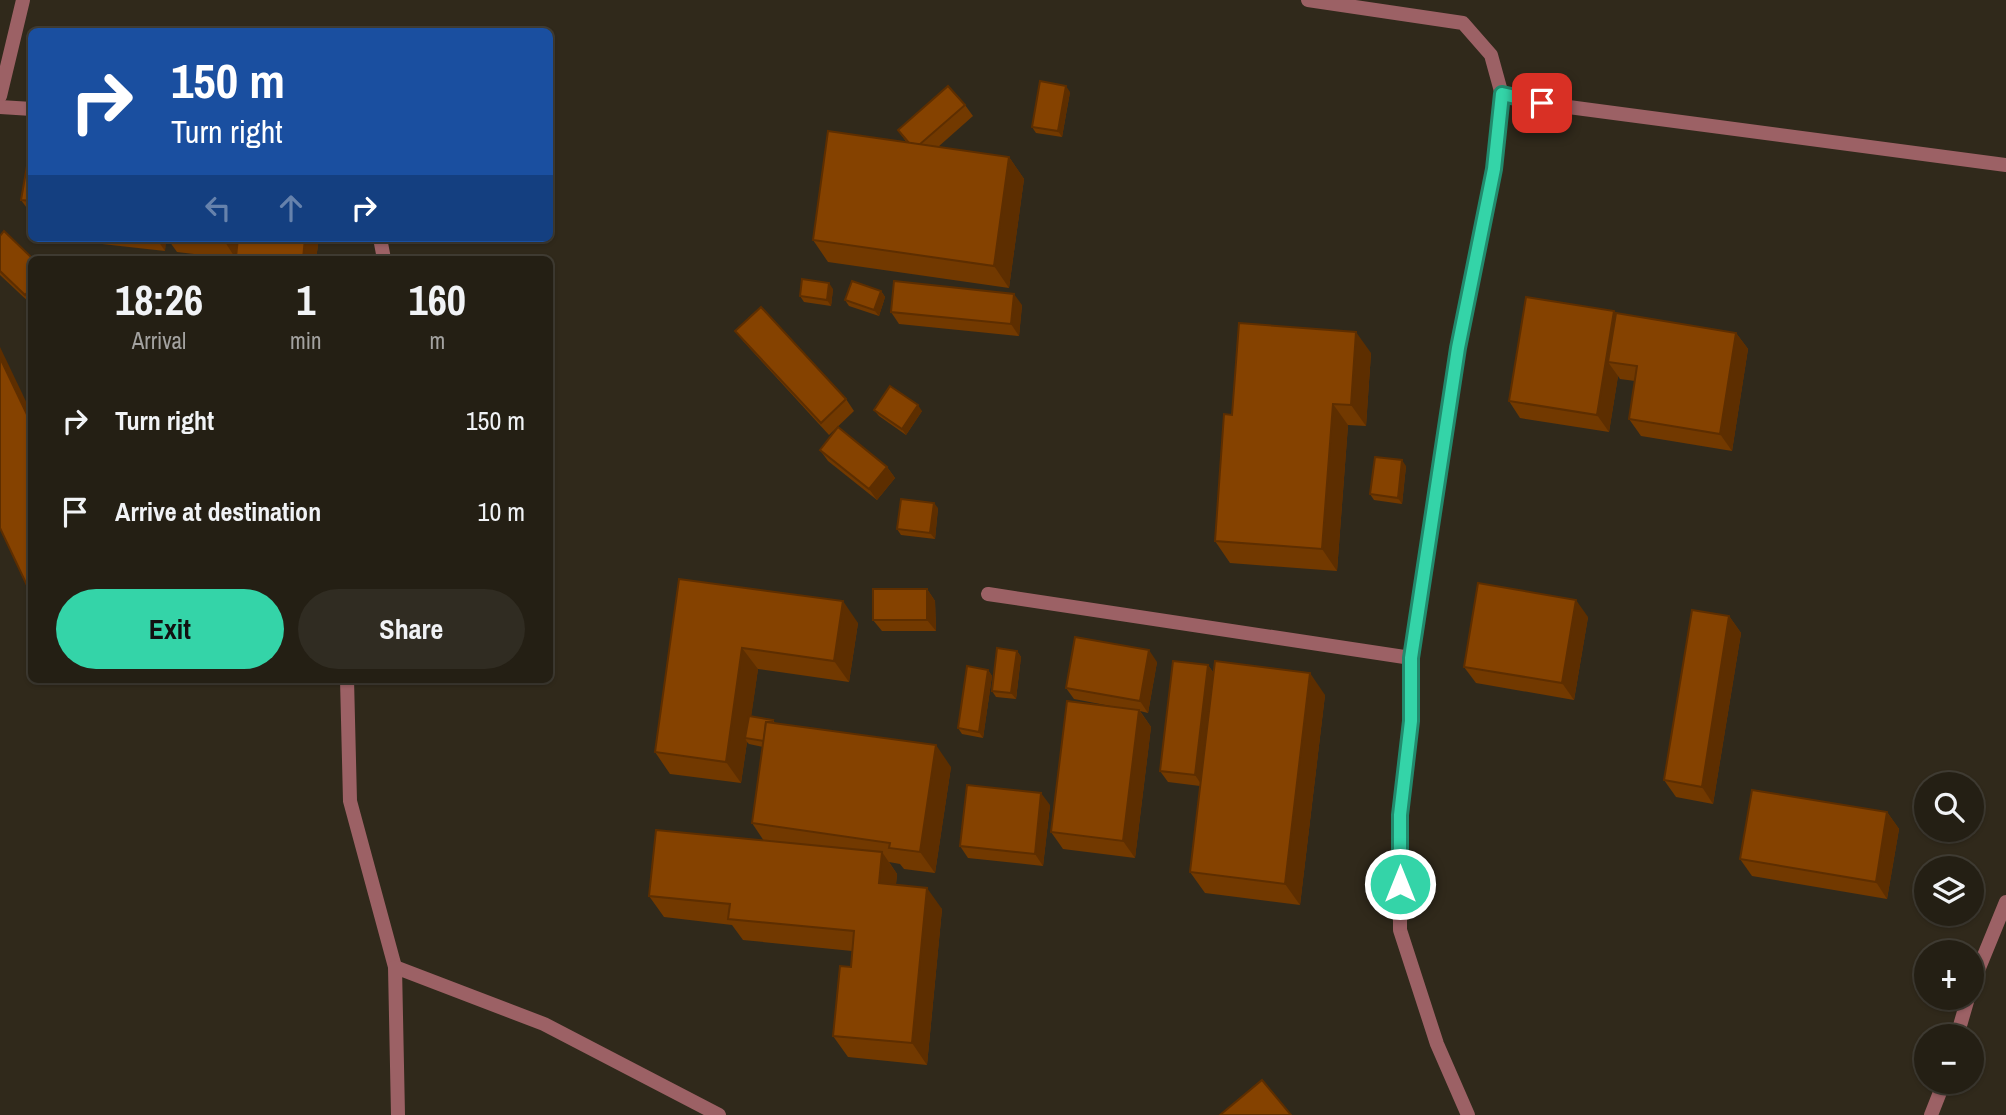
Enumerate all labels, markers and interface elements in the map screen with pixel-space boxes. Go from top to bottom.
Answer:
text: 150 m [171,47,285,113]
icon: right [56,56,147,147]
pin [1512,73,1572,133]
icon: arrive [1523,84,1561,122]
text: Turn right [171,110,283,153]
icon: left [199,189,237,227]
icon: ahead [272,189,310,227]
icon: right [345,189,383,227]
text: 18:26 [115,272,203,328]
text: 1 [296,272,315,328]
text: 160 [409,272,466,328]
text: Arrival [132,325,186,356]
text: min [290,325,322,356]
text: m [429,325,445,356]
icon: right [56,402,94,440]
text: Turn right [115,403,214,438]
text: 150 m [466,403,525,438]
icon: arrive [56,493,94,531]
text: Arrive at destination [115,494,321,529]
text: 10 m [478,494,525,529]
button: Exit [56,589,284,669]
button: Share [298,589,525,669]
map controls [1914,772,1984,1094]
button: search [1914,772,1984,842]
position arrow [1363,847,1437,921]
button: layers [1914,856,1984,926]
button: + [1914,940,1984,1010]
button: − [1914,1024,1984,1094]

